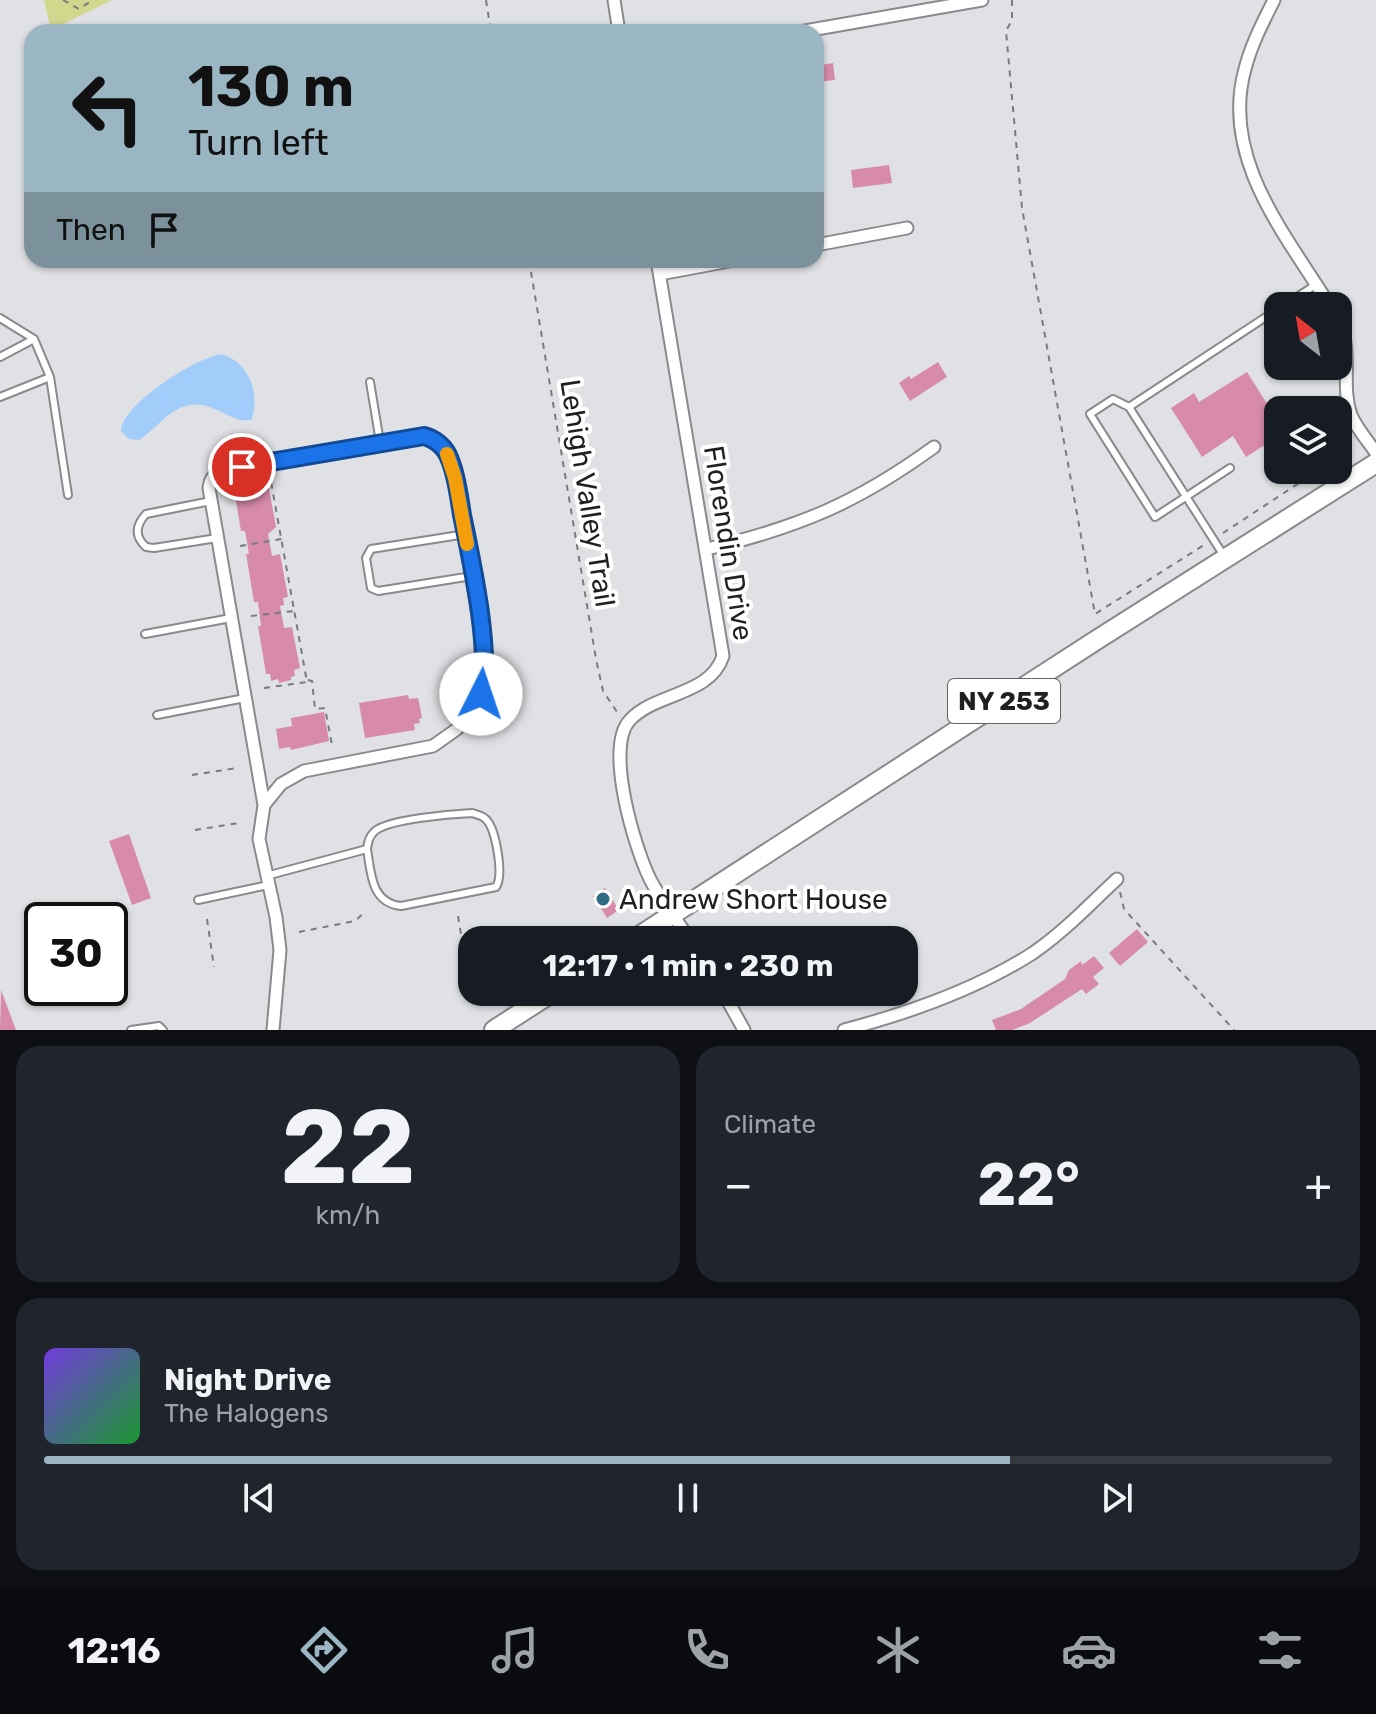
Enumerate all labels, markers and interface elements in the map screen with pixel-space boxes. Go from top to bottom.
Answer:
text: 130 m [188,54,354,120]
icon: left [56,56,160,160]
text: Turn left [188,121,329,164]
icon: arrive [142,208,186,252]
text: Then [56,212,126,248]
north arrow [1264,292,1352,380]
map controls [1264,292,1352,484]
street label: Lehigh Valley Trail [553,377,622,609]
button: layers [1264,396,1352,484]
pin [208,433,276,501]
street label: Florendin Drive [697,443,760,643]
icon: arrive [220,445,264,489]
position arrow [439,652,523,736]
road number: NY 253 [948,679,1060,723]
place label: Andrew Short House [619,883,888,916]
marker: Andrew Short House [594,890,612,908]
speed limit sign: 30 [24,902,128,1006]
text: 12:17 · 1 min · 230 m [543,948,833,984]
text: 22 [280,1086,416,1209]
text: Climate [724,1109,816,1140]
text: 22° [977,1149,1080,1220]
text: − [724,1159,753,1211]
text: + [1305,1159,1332,1211]
text: km/h [316,1200,380,1231]
text: Night Drive [164,1362,332,1398]
text: The Halogens [164,1398,329,1429]
icon: previous [237,1476,281,1520]
icon: pause [666,1476,710,1520]
icon: next [1095,1476,1139,1520]
icon: directions [296,1622,352,1678]
icon: music [487,1622,543,1678]
icon: phone [679,1622,735,1678]
icon: climate [870,1622,926,1678]
icon: car [1061,1622,1117,1678]
icon: filters [1252,1622,1308,1678]
text: 12:16 [68,1629,161,1672]

